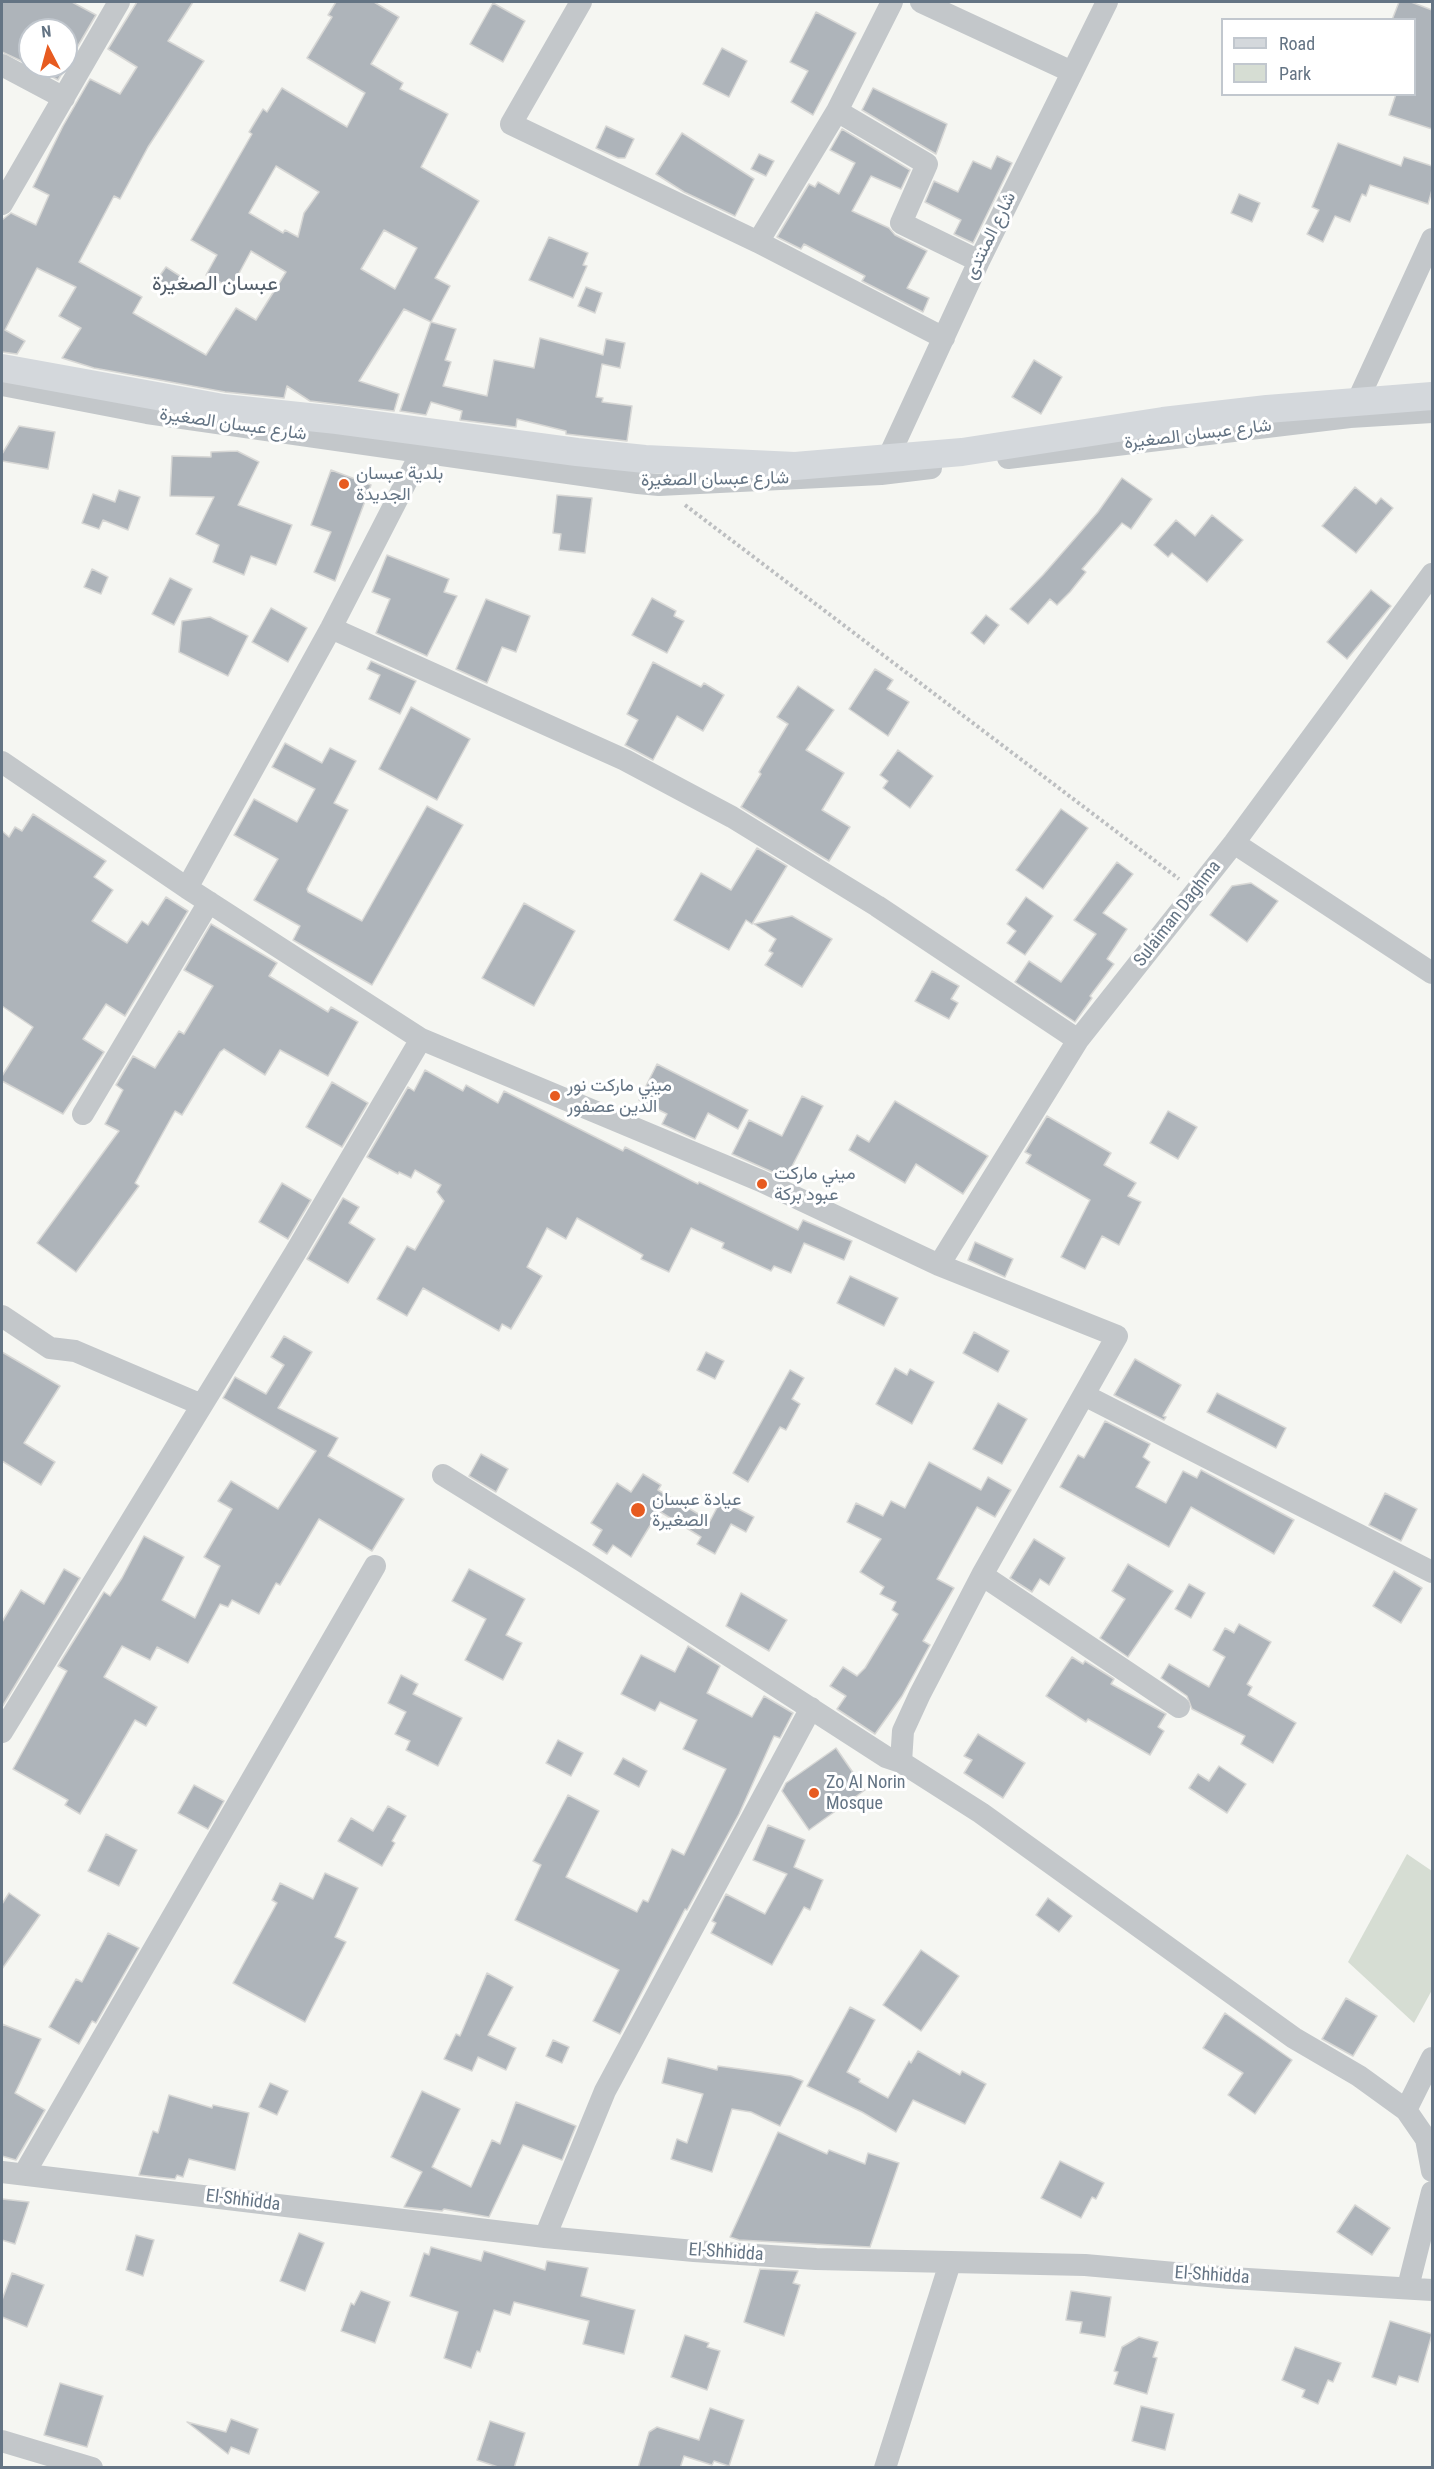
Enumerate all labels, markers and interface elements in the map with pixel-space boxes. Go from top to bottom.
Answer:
north arrow [18,18,78,78]
legend [1221,18,1416,96]
text: N [40,22,52,42]
text: Road [1279,33,1315,54]
text: Park [1279,63,1311,84]
street label: شارع المنتدى [961,189,1021,283]
district label: عبسان الصغيرة [152,272,278,298]
street label: شارع عبسان الصغيرة [158,404,308,446]
street label: شارع عبسان الصغيرة [1123,415,1273,455]
place label: بلدية عبسان الجديدة [356,463,443,506]
street label: شارع عبسان الصغيرة [641,468,789,492]
marker: بلدية عبسان الجديدة [337,477,351,491]
street label: Sulaiman Daghma [1130,857,1226,971]
place label: ميني ماركت نور الدين عصفور [567,1075,672,1118]
marker: ميني ماركت نور الدين عصفور [548,1089,562,1103]
place label: ميني ماركت عبود بركة [774,1163,856,1206]
marker: ميني ماركت عبود بركة [755,1177,769,1191]
place label: عيادة عبسان الصغيرة [652,1489,741,1532]
marker: عيادة عبسان الصغيرة [629,1501,647,1519]
place label: Zo Al Norin Mosque [826,1772,906,1814]
marker: Zo Al Norin Mosque [807,1786,821,1800]
street label: El-Shhidda [205,2186,281,2216]
street label: El-Shhidda [688,2240,764,2266]
street label: El-Shhidda [1174,2263,1250,2289]

